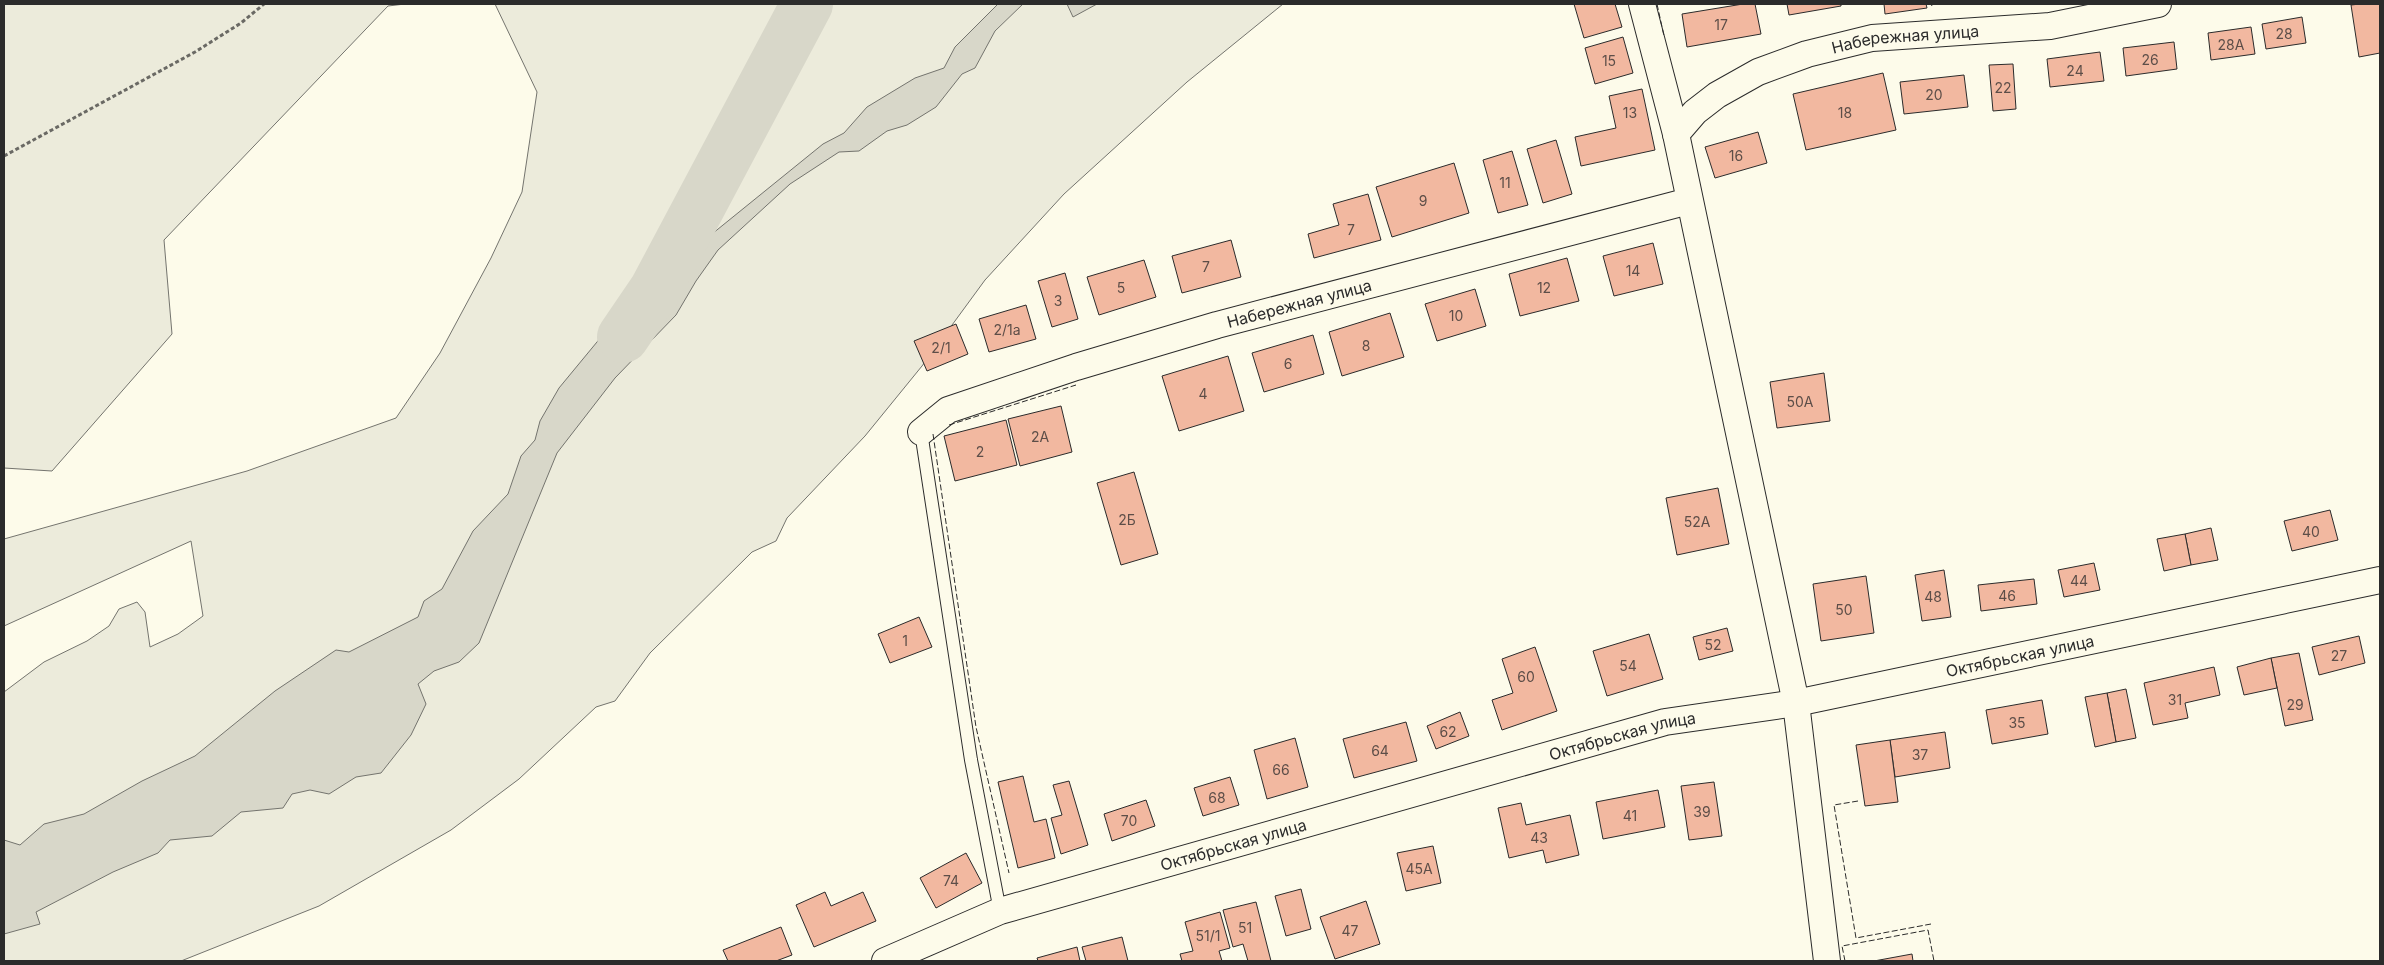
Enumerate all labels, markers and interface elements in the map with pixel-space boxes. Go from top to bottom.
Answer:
house number: 17 [1714,16,1728,33]
street label: Набережная улица [1829,21,1980,58]
house number: 28 [2275,25,2293,42]
house number: 28А [2218,36,2245,53]
house number: 26 [2141,51,2159,68]
house number: 15 [1602,52,1616,69]
house number: 24 [2066,62,2084,79]
house number: 22 [1994,79,2012,96]
house number: 20 [1925,86,1943,103]
house number: 13 [1623,104,1637,121]
house number: 18 [1838,104,1852,121]
house number: 16 [1729,147,1743,164]
house number: 11 [1499,174,1511,191]
house number: 9 [1419,192,1427,209]
house number: 7 [1347,221,1355,238]
house number: 7 [1202,258,1210,275]
house number: 14 [1626,262,1640,279]
street label: Набережная улица [1225,275,1374,332]
house number: 5 [1117,279,1125,296]
house number: 12 [1537,279,1551,296]
house number: 3 [1054,292,1062,309]
house number: 10 [1449,307,1463,324]
house number: 2/1а [993,321,1021,338]
house number: 8 [1362,337,1370,354]
house number: 2/1 [931,339,951,356]
house number: 6 [1284,355,1292,372]
house number: 4 [1198,385,1208,402]
house number: 50А [1786,393,1814,410]
house number: 2А [1031,428,1049,445]
house number: 2 [976,443,984,460]
house number: 2Б [1118,511,1136,528]
house number: 52А [1684,513,1711,530]
house number: 40 [2302,523,2320,540]
house number: 44 [2070,572,2088,589]
house number: 46 [1998,587,2016,604]
house number: 48 [1924,588,1942,605]
house number: 50 [1835,601,1853,618]
street label: Октябрьская улица [1944,630,2096,681]
house number: 1 [902,632,908,649]
house number: 52 [1704,636,1722,653]
house number: 27 [2331,647,2347,664]
house number: 54 [1619,657,1637,674]
house number: 60 [1517,668,1535,685]
house number: 31 [2168,691,2182,708]
house number: 29 [2286,696,2304,713]
street label: Октябрьская улица [1547,708,1697,765]
house number: 35 [2008,714,2026,731]
house number: 62 [1439,723,1457,740]
house number: 64 [1371,742,1389,759]
house number: 37 [1912,746,1928,763]
house number: 66 [1272,761,1290,778]
house number: 68 [1208,789,1226,806]
house number: 39 [1693,803,1711,820]
house number: 41 [1623,807,1637,824]
house number: 70 [1121,812,1137,829]
street label: Октябрьская улица [1158,814,1309,875]
house number: 43 [1530,829,1548,846]
house number: 45А [1405,860,1433,877]
house number: 74 [943,872,959,889]
house number: 51 [1238,919,1252,936]
house number: 47 [1342,922,1359,939]
house number: 51/1 [1196,927,1220,944]

